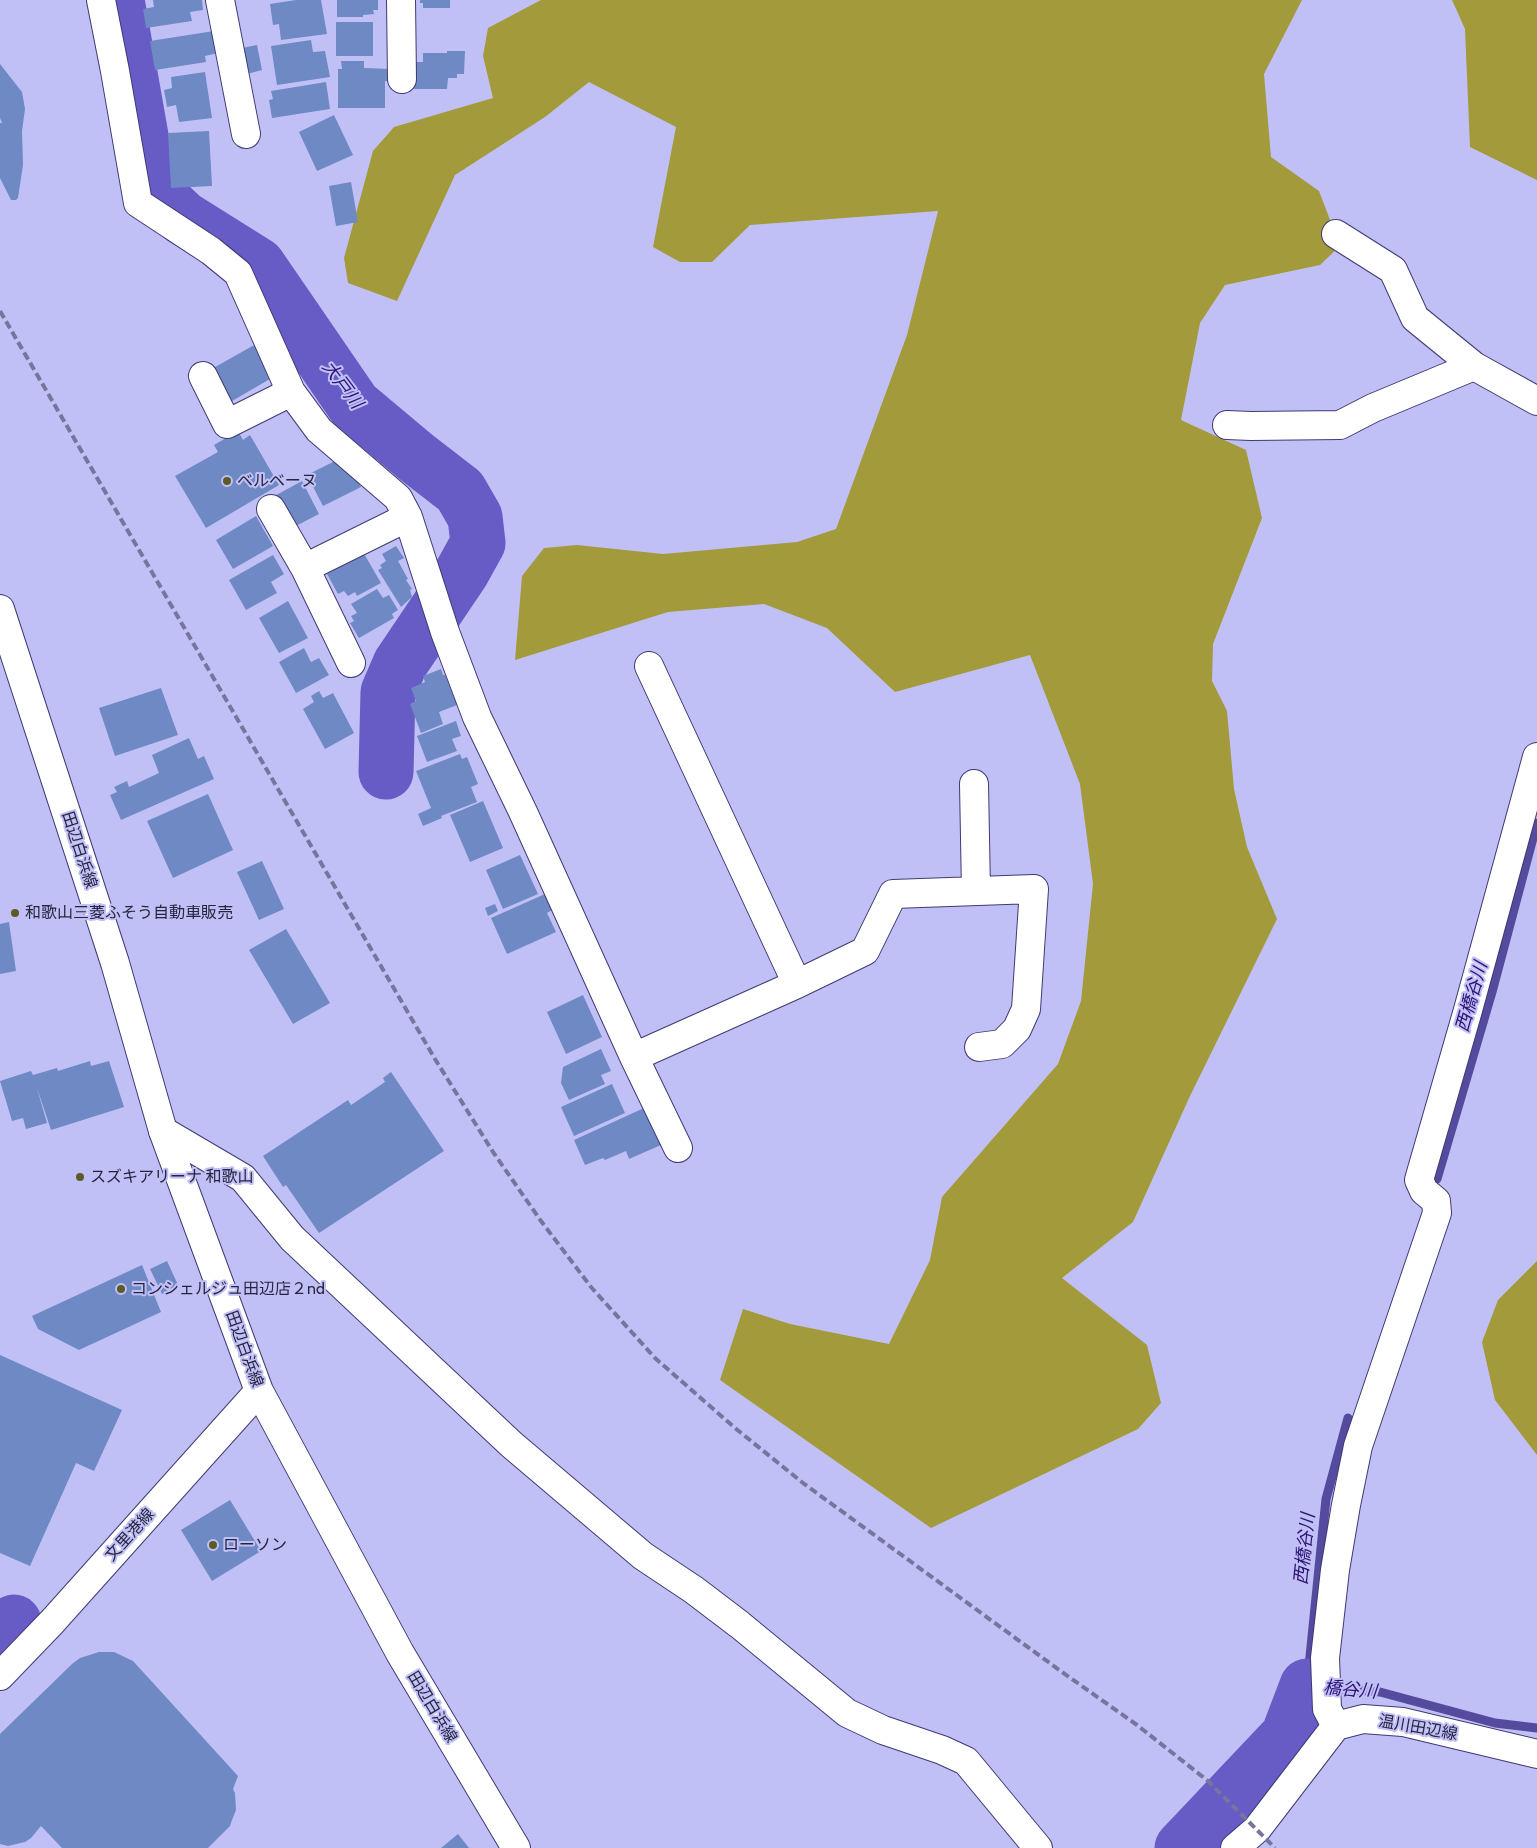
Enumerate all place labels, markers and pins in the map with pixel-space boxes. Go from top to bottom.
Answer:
place label: ベルベーヌ [237,471,317,491]
marker: ベルベーヌ [221,475,233,487]
place label: 和歌山三菱ふそう自動車販売 [25,903,233,923]
marker: 和歌山三菱ふそう自動車販売 [9,907,21,919]
place label: スズキアリーナ 和歌山 [90,1167,254,1187]
marker: スズキアリーナ 和歌山 [74,1171,86,1183]
place label: コンシェルジュ田辺店２nd [131,1279,325,1299]
marker: コンシェルジュ田辺店２nd [115,1283,127,1295]
place label: ローソン [223,1535,287,1555]
marker: ローソン [207,1539,219,1551]

